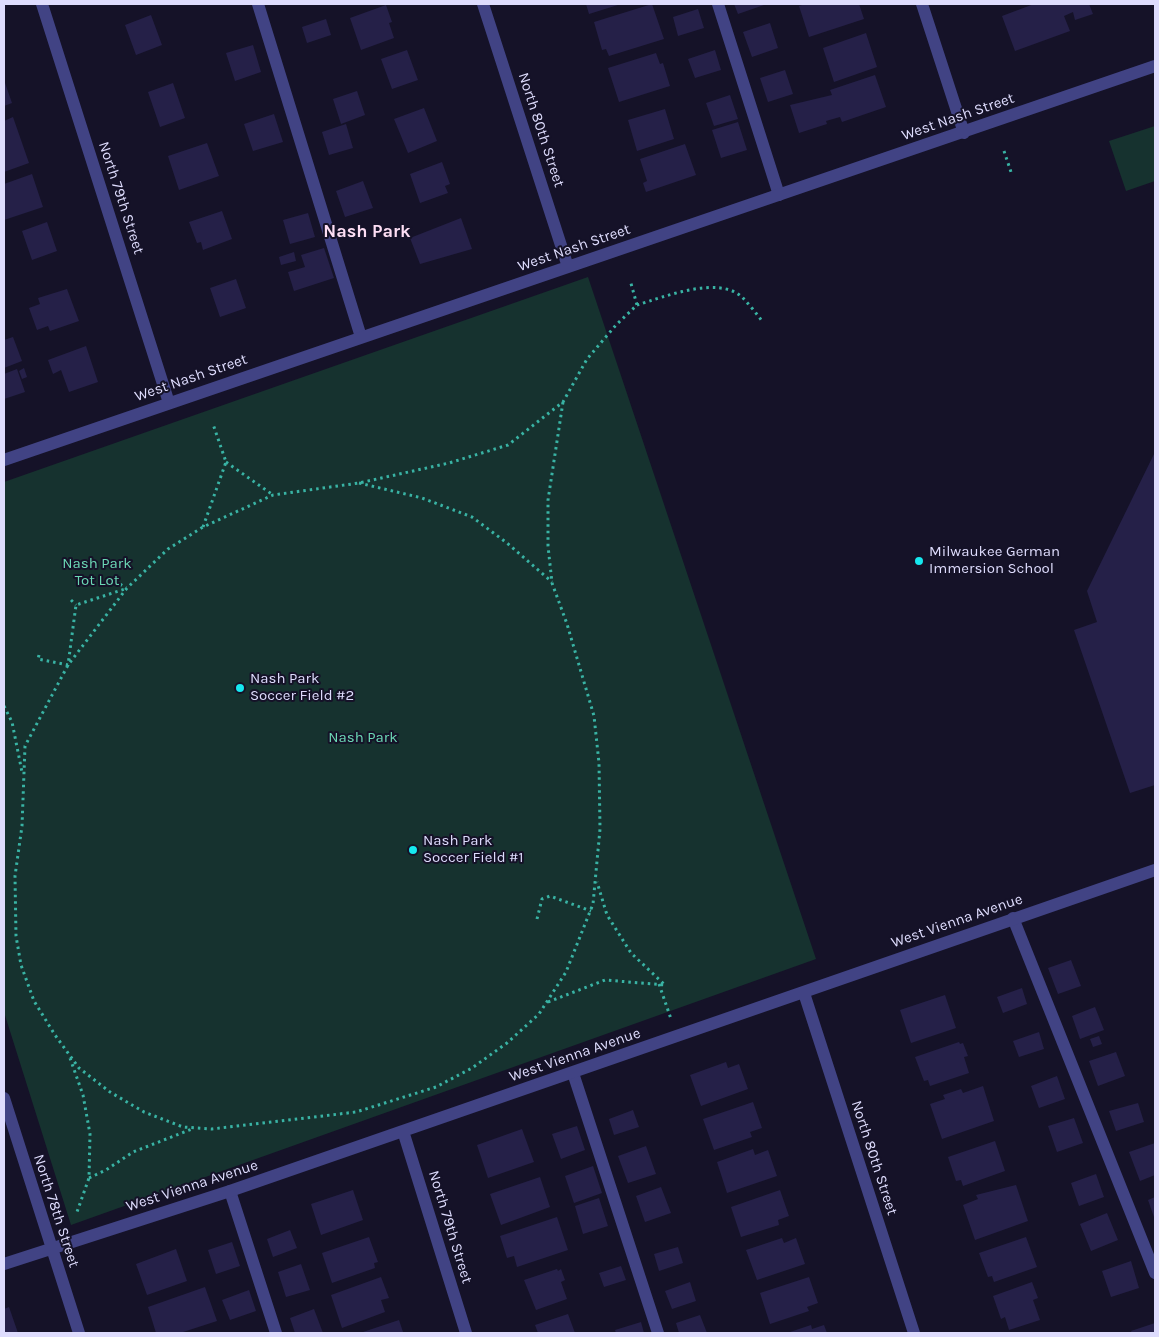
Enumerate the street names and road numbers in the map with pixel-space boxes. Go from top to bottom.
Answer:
street label: North 80th Street [514,70,568,190]
street label: West Nash Street [899,89,1017,145]
street label: North 79th Street [94,139,148,257]
street label: West Nash Street [515,220,633,276]
street label: West Nash Street [132,350,250,406]
street label: West Vienna Avenue [889,890,1025,952]
street label: West Vienna Avenue [507,1024,643,1086]
street label: North 80th Street [847,1098,901,1218]
street label: North 78th Street [29,1152,83,1270]
street label: West Vienna Avenue [124,1156,260,1216]
street label: North 79th Street [424,1168,476,1286]

